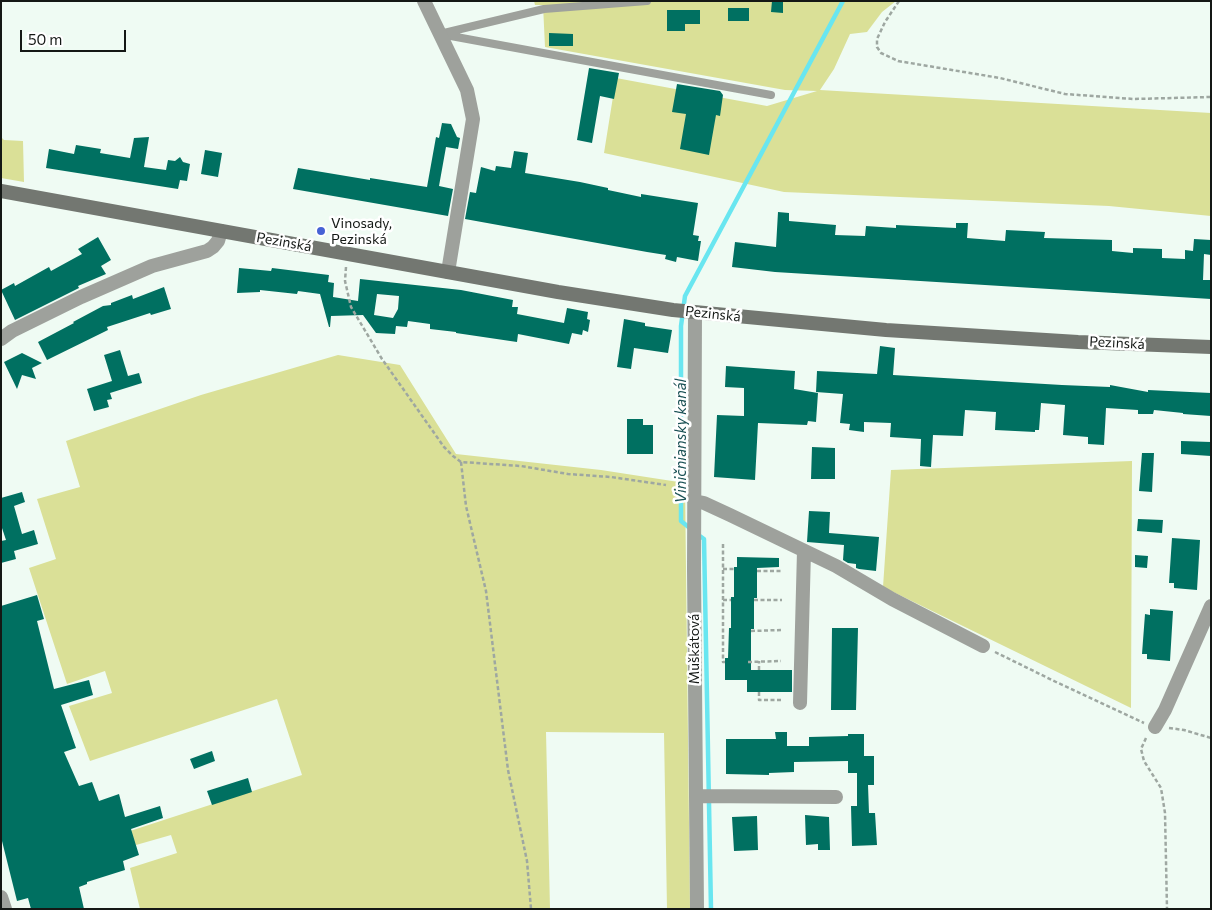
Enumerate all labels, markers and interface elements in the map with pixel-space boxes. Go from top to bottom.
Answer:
scale bar [22,20,129,52]
text: 50 m [28,30,62,48]
place label: Vinosady, Pezinská [331,215,392,248]
marker: Vinosady, Pezinská [315,225,327,237]
street label: Pezinská [255,229,313,255]
street label: Pezinská [684,303,742,325]
street label: Pezinská [1089,333,1145,353]
water label: Viničniansky kanál [672,379,690,503]
street label: Muškátová [686,614,702,684]

